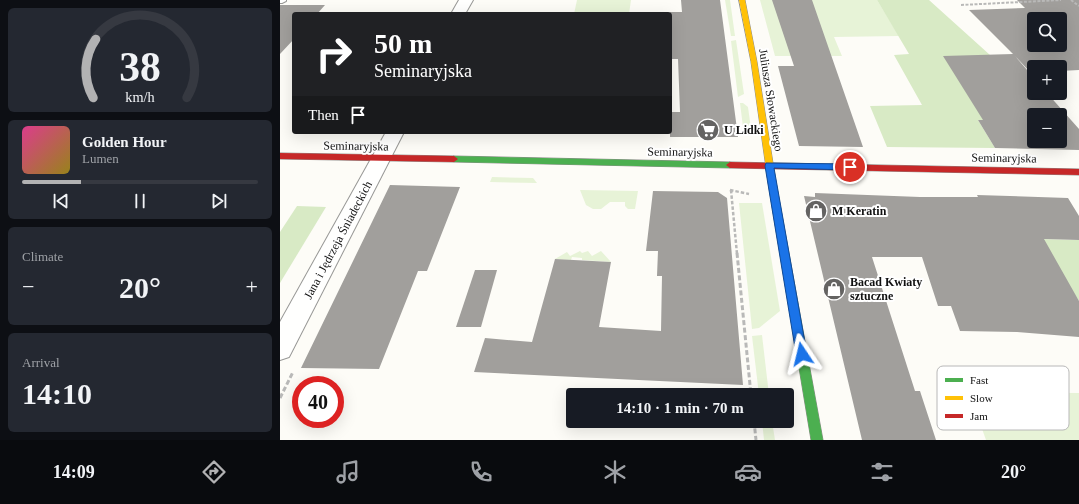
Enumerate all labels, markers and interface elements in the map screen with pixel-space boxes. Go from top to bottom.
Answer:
map controls [1027,12,1067,148]
button: search [1027,12,1067,52]
icon: right [308,28,360,80]
text: 50 m [374,28,432,59]
text: 38 [119,44,161,90]
street label: Juliusza Słowackiego [756,48,786,152]
button: + [1027,60,1067,100]
text: Seminaryjska [374,61,472,81]
text: km/h [125,89,155,105]
icon: arrive [347,104,369,126]
text: Then [308,107,339,123]
button: − [1027,108,1067,148]
supermarket icon: U Lidki [695,117,721,143]
place label: U Lidki [724,123,764,137]
text: Golden Hour [82,134,167,150]
street label: Seminaryjska [323,138,389,154]
street label: Seminaryjska [647,144,713,160]
pin [833,150,867,184]
street label: Seminaryjska [971,150,1037,166]
text: Lumen [82,151,119,166]
icon: arrive [839,156,861,178]
street label: Jana i Jędrzeja Śniadeckich [301,179,375,301]
icon: previous [50,190,72,212]
icon: pause [129,190,151,212]
icon: next [208,190,230,212]
shop icon: M Keratin [803,198,829,224]
place label: M Keratin [832,204,887,218]
text: Climate [22,249,63,264]
text: 20° [119,271,161,304]
text: − [22,274,34,299]
text: + [246,274,258,299]
place label: Bacad Kwiaty sztuczne [850,275,922,303]
shop icon: Bacad Kwiaty sztuczne [821,276,847,302]
position arrow [781,333,823,375]
text: Arrival [22,355,60,370]
legend [937,366,1069,430]
text: Fast [970,374,988,386]
speed limit sign: 40 [292,376,344,428]
text: 14:10 [22,377,92,410]
text: Slow [970,392,993,404]
text: 14:10 · 1 min · 70 m [616,400,744,416]
text: Jam [970,410,988,422]
icon: directions [200,458,228,486]
icon: music [334,458,362,486]
icon: phone [467,458,495,486]
icon: climate [601,458,629,486]
icon: car [734,458,762,486]
icon: filters [868,458,896,486]
text: 14:09 [53,462,95,482]
text: 20° [1001,462,1026,482]

